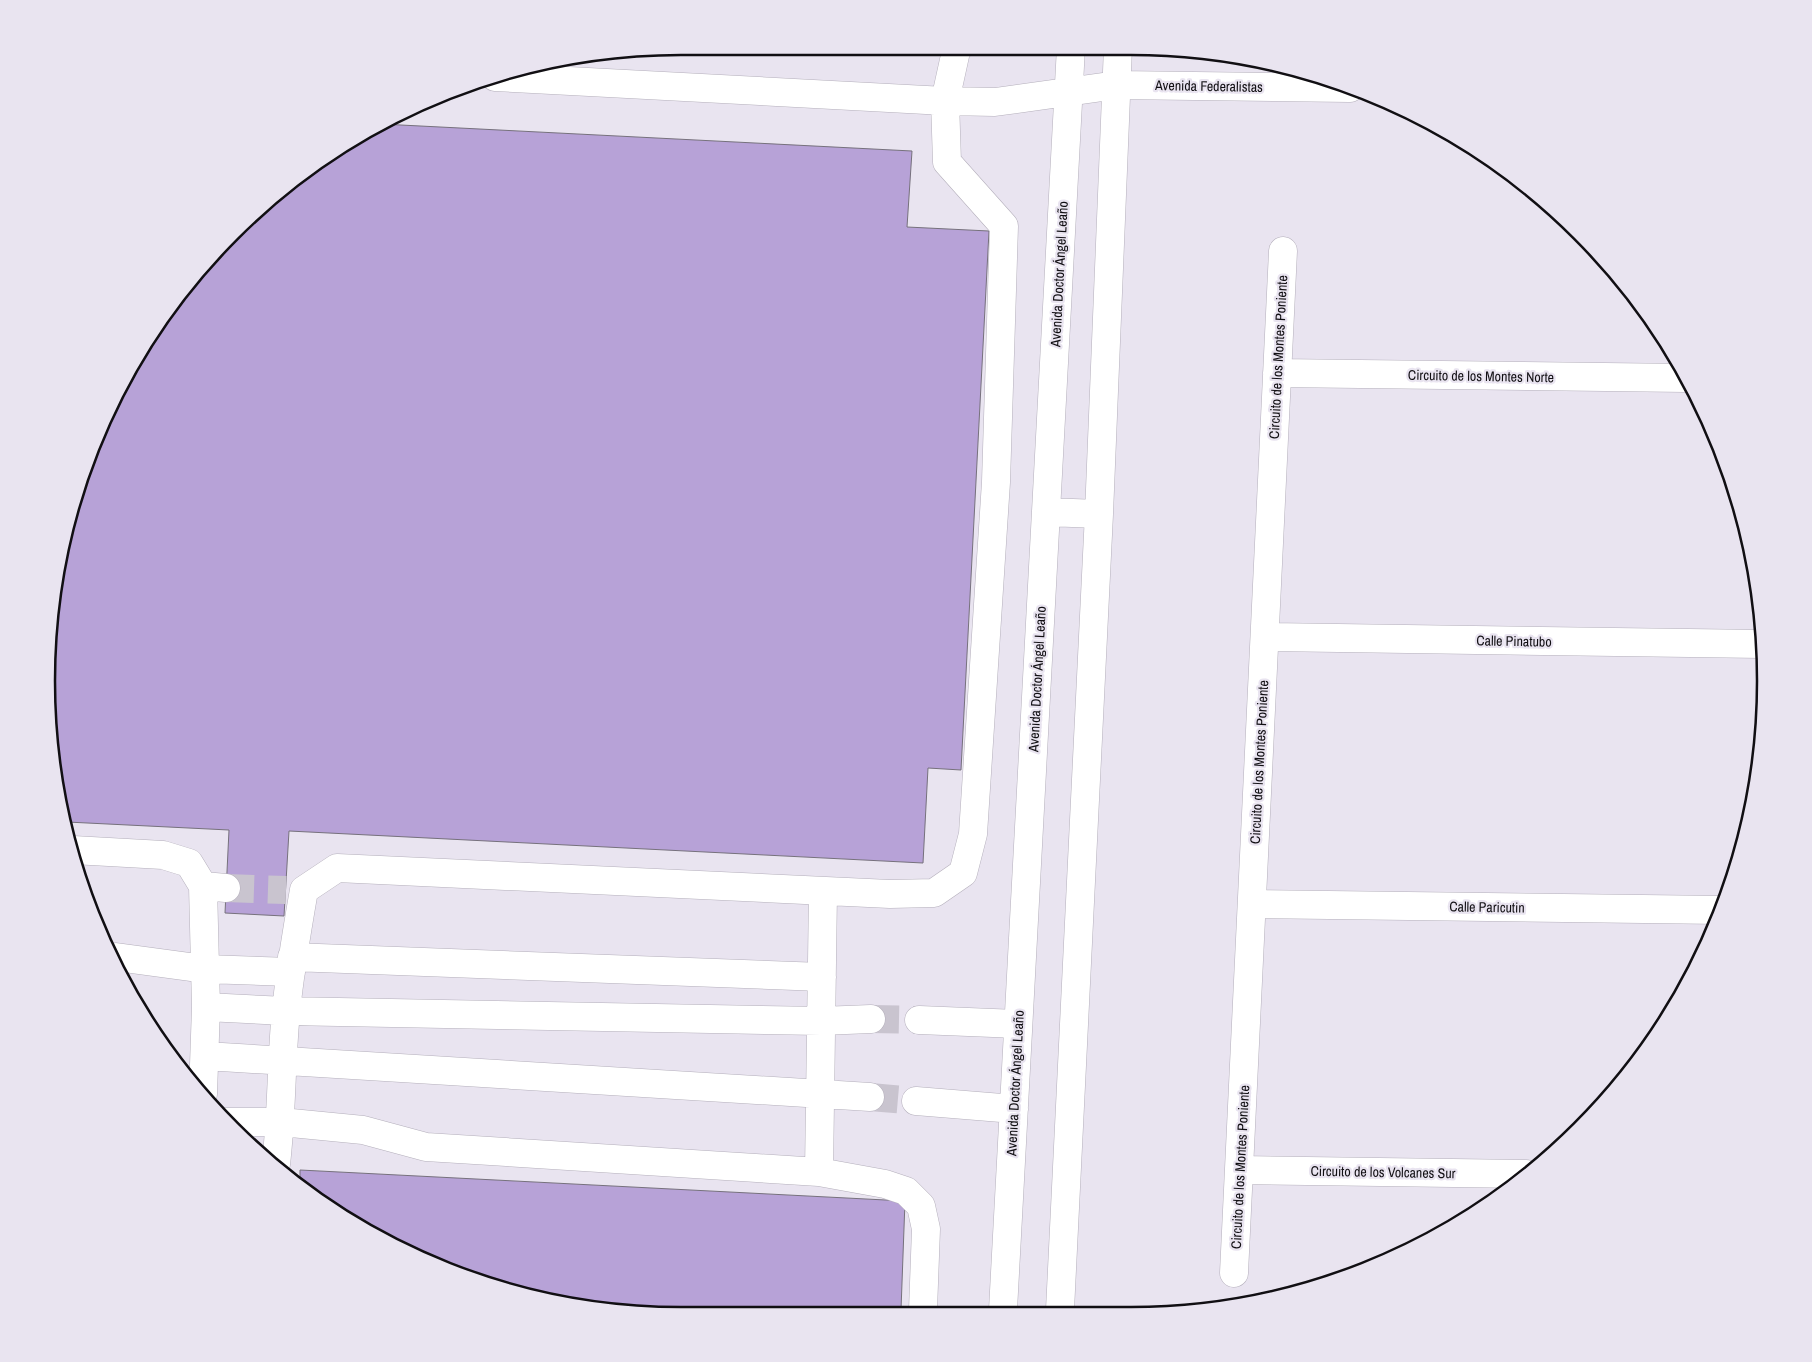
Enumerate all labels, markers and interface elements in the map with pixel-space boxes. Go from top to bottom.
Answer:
street label: Avenida Federalistas [1154,76,1263,96]
street label: Avenida Doctor Ángel Leaño [1046,201,1072,348]
street label: Circuito de los Montes Poniente [1265,275,1291,439]
street label: Circuito de los Montes Norte [1408,366,1554,386]
street label: Avenida Doctor Ángel Leaño [1024,606,1050,753]
street label: Calle Pinatubo [1476,631,1552,651]
street label: Circuito de los Montes Poniente [1246,680,1272,844]
street label: Calle Paricutin [1449,897,1525,917]
street label: Avenida Doctor Ángel Leaño [1002,1010,1028,1157]
street label: Circuito de los Montes Poniente [1227,1085,1253,1249]
street label: Circuito de los Volcanes Sur [1310,1162,1456,1182]

